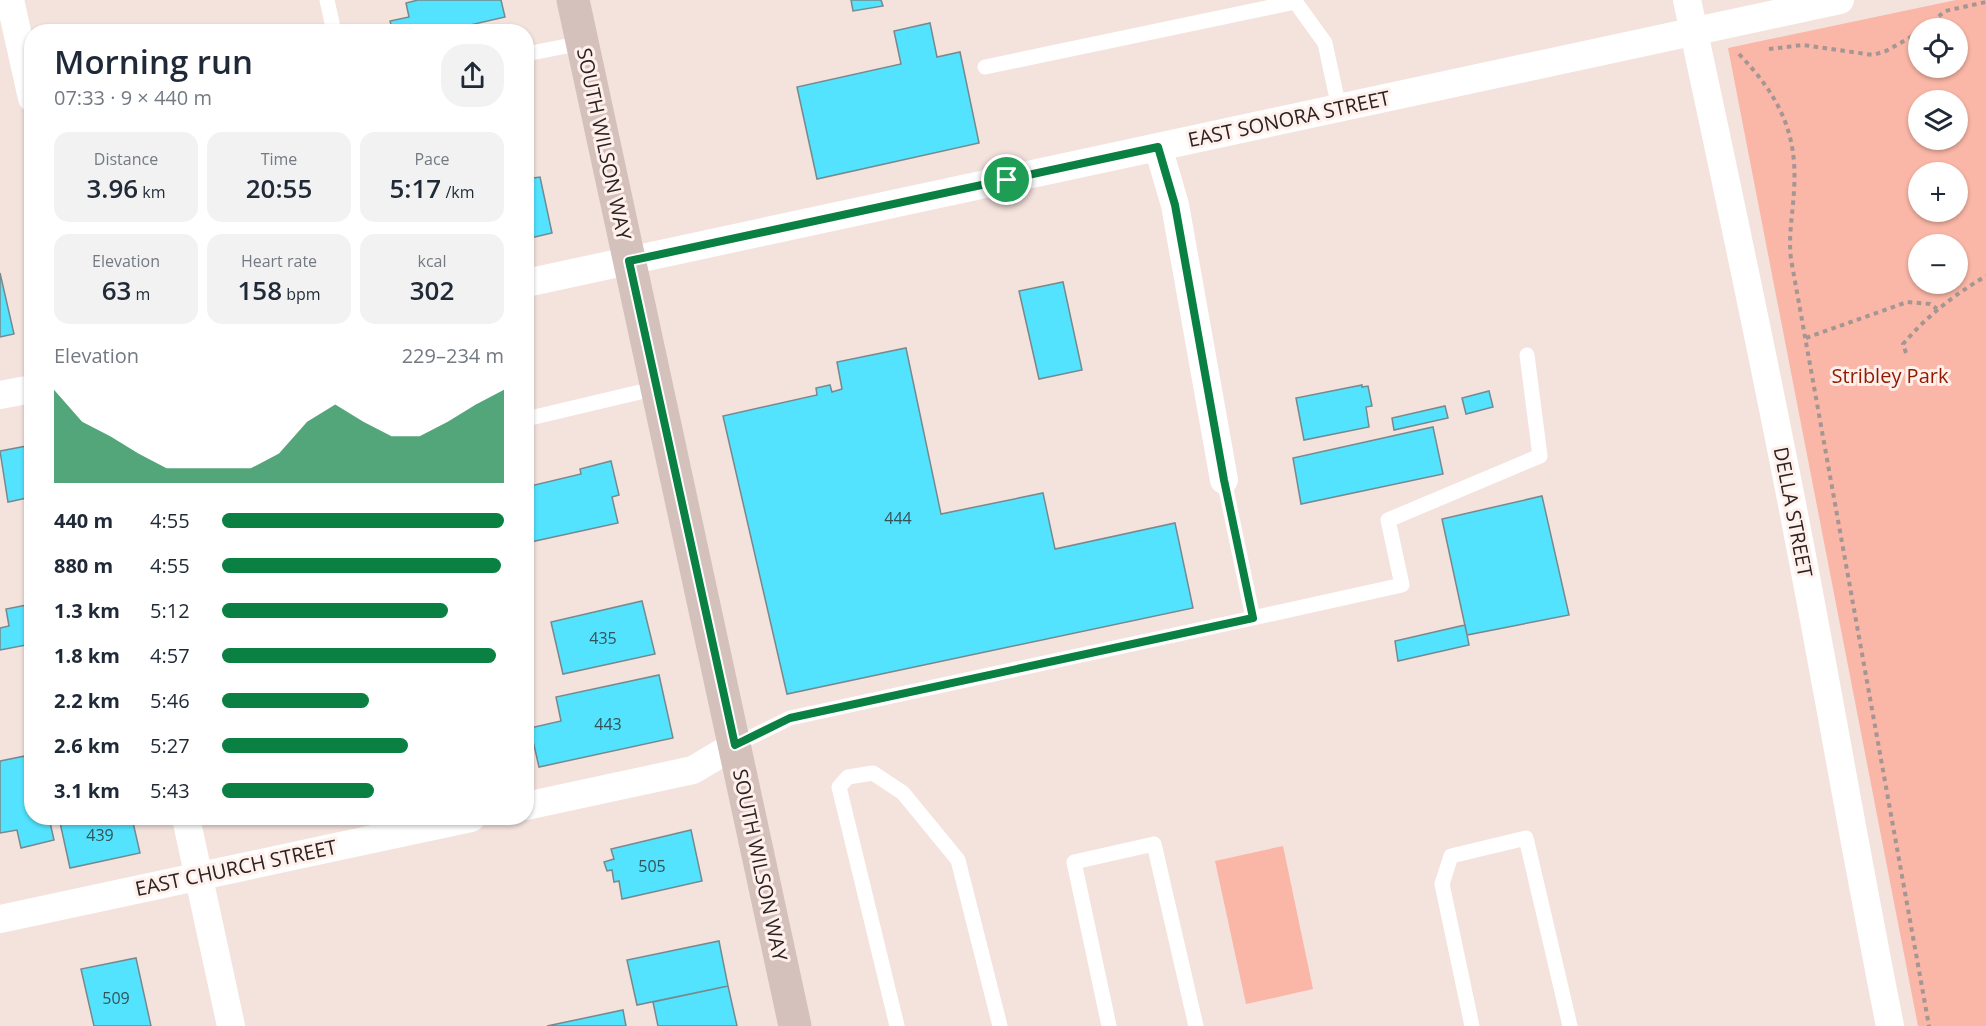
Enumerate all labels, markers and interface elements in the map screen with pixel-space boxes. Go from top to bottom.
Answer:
map controls [1908,18,1968,294]
button: locate [1908,18,1968,78]
text: Morning run [54,39,253,84]
button: share [441,44,504,107]
street label: SOUTH WILSON WAY [571,45,638,243]
text: 07:33 · 9 × 440 m [54,84,212,111]
street label: EAST SONORA STREET [1185,84,1392,153]
button: layers [1908,90,1968,150]
text: Distance [94,148,158,170]
text: Time [261,148,297,170]
text: Pace [414,148,450,170]
pin [981,154,1032,205]
button: + [1908,162,1968,222]
icon: arrive [990,163,1023,196]
text: 3.96 [86,170,138,206]
text: 20:55 [246,170,312,206]
text: 5:17 [390,170,441,206]
text: km [138,181,166,203]
text: /km [441,181,474,203]
button: − [1908,234,1968,294]
text: Elevation [92,250,160,272]
text: Heart rate [241,250,317,272]
text: kcal [418,250,447,272]
text: 63 [102,272,131,308]
text: 158 [237,272,282,308]
text: 302 [410,272,454,308]
text: m [131,283,150,305]
text: bpm [282,283,321,305]
text: Elevation [54,342,139,369]
text: 229–234 m [402,342,504,369]
park label: Stribley Park [1832,362,1949,389]
street label: DELLA STREET [1768,445,1819,579]
text: 440 m [54,507,113,534]
text: 4:55 [150,507,190,534]
house number: 444 [884,507,912,529]
text: 880 m [54,552,113,579]
text: 4:55 [150,552,190,579]
text: 1.3 km [54,597,120,624]
text: 5:12 [150,597,190,624]
house number: 435 [589,627,617,649]
text: 1.8 km [54,642,120,669]
text: 4:57 [150,642,190,669]
text: 2.2 km [54,687,120,714]
text: 5:46 [150,687,190,714]
house number: 443 [594,713,622,735]
text: 2.6 km [54,732,120,759]
text: 5:27 [150,732,190,759]
street label: SOUTH WILSON WAY [727,766,794,964]
text: 3.1 km [54,777,120,804]
text: 5:43 [150,777,190,804]
house number: 439 [86,824,114,846]
street label: EAST CHURCH STREET [133,833,339,902]
house number: 505 [638,855,666,877]
house number: 509 [102,987,130,1009]

